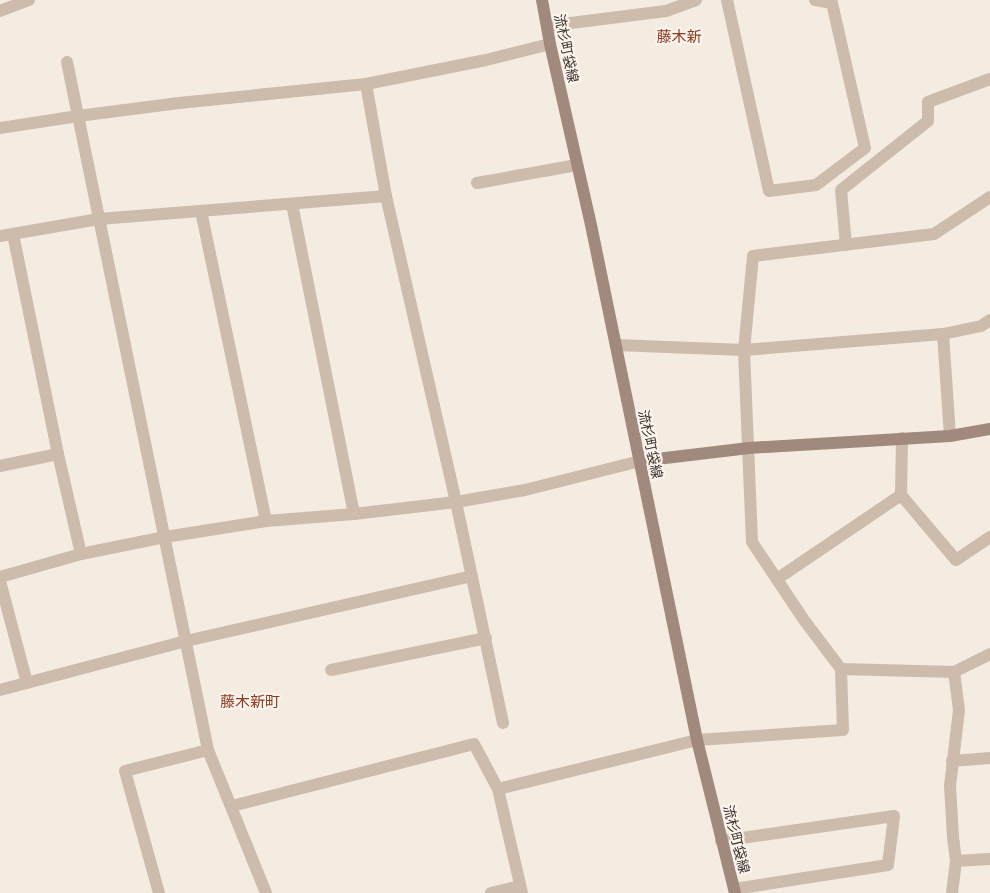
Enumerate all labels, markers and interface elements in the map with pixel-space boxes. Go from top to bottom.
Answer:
street label: 流杉町袋線 [551,12,583,84]
district label: 藤木新 [656,27,702,45]
street label: 流杉町袋線 [635,408,667,480]
district label: 藤木新町 [220,692,280,710]
street label: 流杉町袋線 [720,803,754,875]

